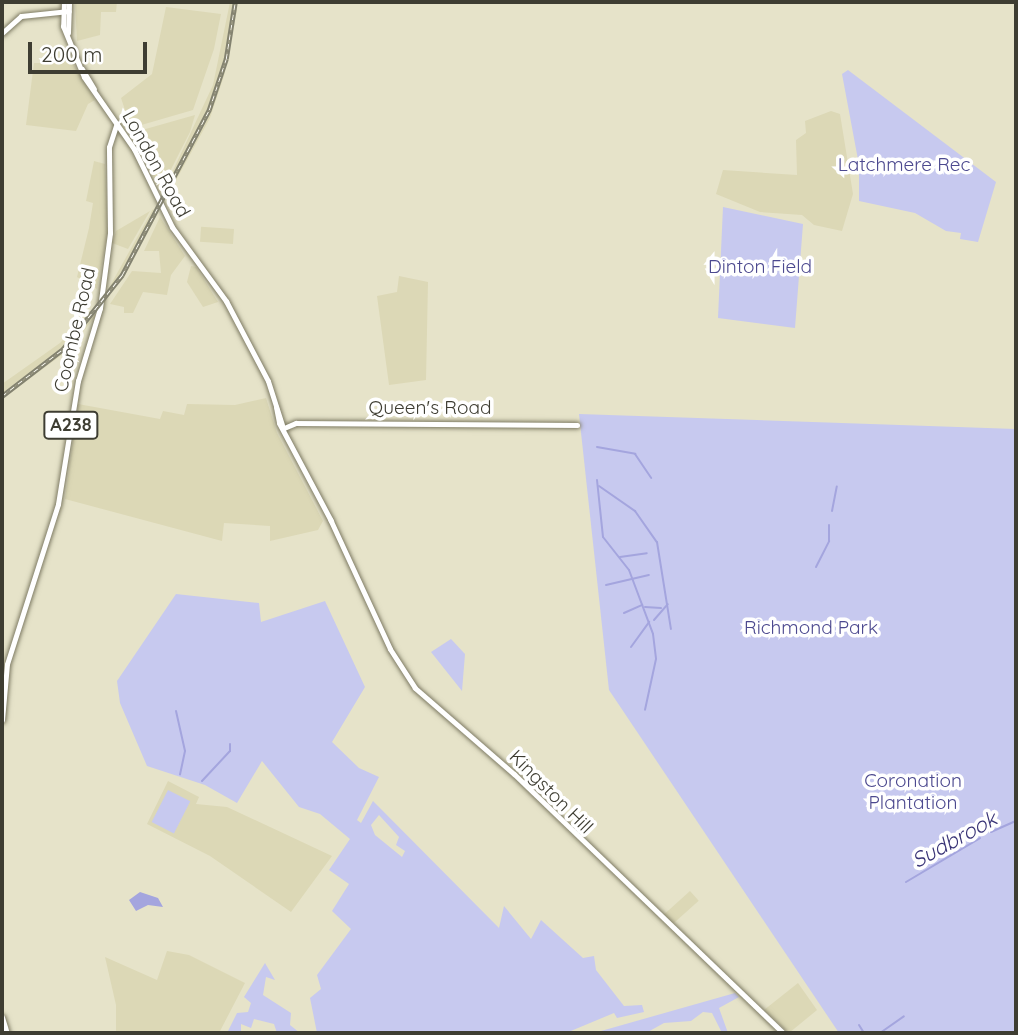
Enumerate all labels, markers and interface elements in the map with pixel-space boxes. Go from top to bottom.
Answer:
scale bar [32,28,150,72]
text: 200 m [41,41,103,67]
street label: London Road [117,106,195,222]
park label: Latchmere Rec [838,154,970,176]
park label: Dinton Field [708,256,812,278]
street label: Coombe Road [50,265,100,395]
street label: Queen's Road [369,397,491,419]
road number: A238 [43,410,99,440]
park label: Richmond Park [744,617,878,639]
street label: Kingston Hill [504,745,598,839]
park label: Coronation Plantation [864,770,962,814]
water label: Sudbrook [907,805,1001,873]

